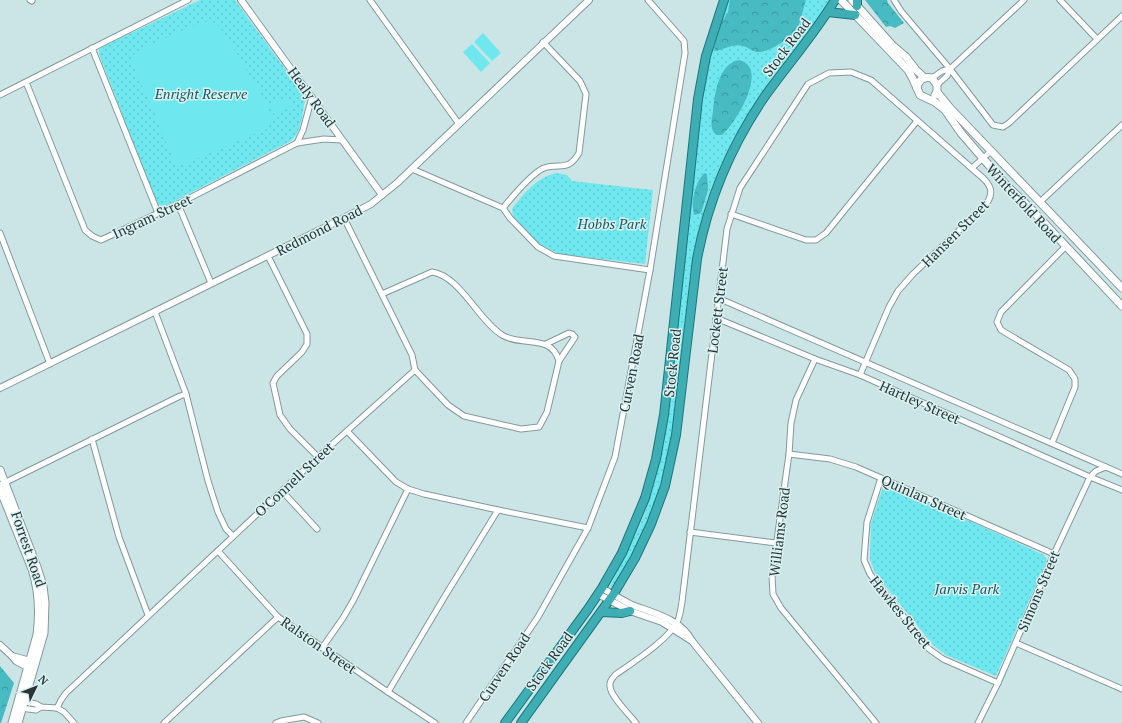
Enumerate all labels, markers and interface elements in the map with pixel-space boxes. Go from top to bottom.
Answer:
street label: Stock Road [758,14,814,80]
street label: Healy Road [284,63,340,131]
park label: Enright Reserve [154,84,248,103]
street label: Winterfold Road [982,159,1066,247]
street label: Ingram Street [109,189,196,243]
street label: Hansen Street [917,195,993,271]
street label: Redmond Road [273,200,365,260]
park label: Hobbs Park [577,214,647,233]
street label: Lockett Street [702,265,732,354]
street label: Stock Road [659,328,685,398]
street label: Curven Road [614,332,648,414]
street label: Hartley Street [877,376,964,429]
street label: O'Connell Street [250,437,338,521]
street label: Quinlan Street [878,470,970,525]
street label: Williams Road [764,486,794,578]
street label: Forrest Road [7,509,51,590]
street label: Simons Street [1012,547,1064,635]
street label: Hawkes Street [866,572,937,653]
park label: Jarvis Park [934,579,1000,598]
street label: Ralston Street [277,612,361,679]
street label: Stock Road [521,627,577,694]
street label: Curven Road [474,629,534,705]
north arrow [16,667,56,707]
text: N [35,672,52,688]

